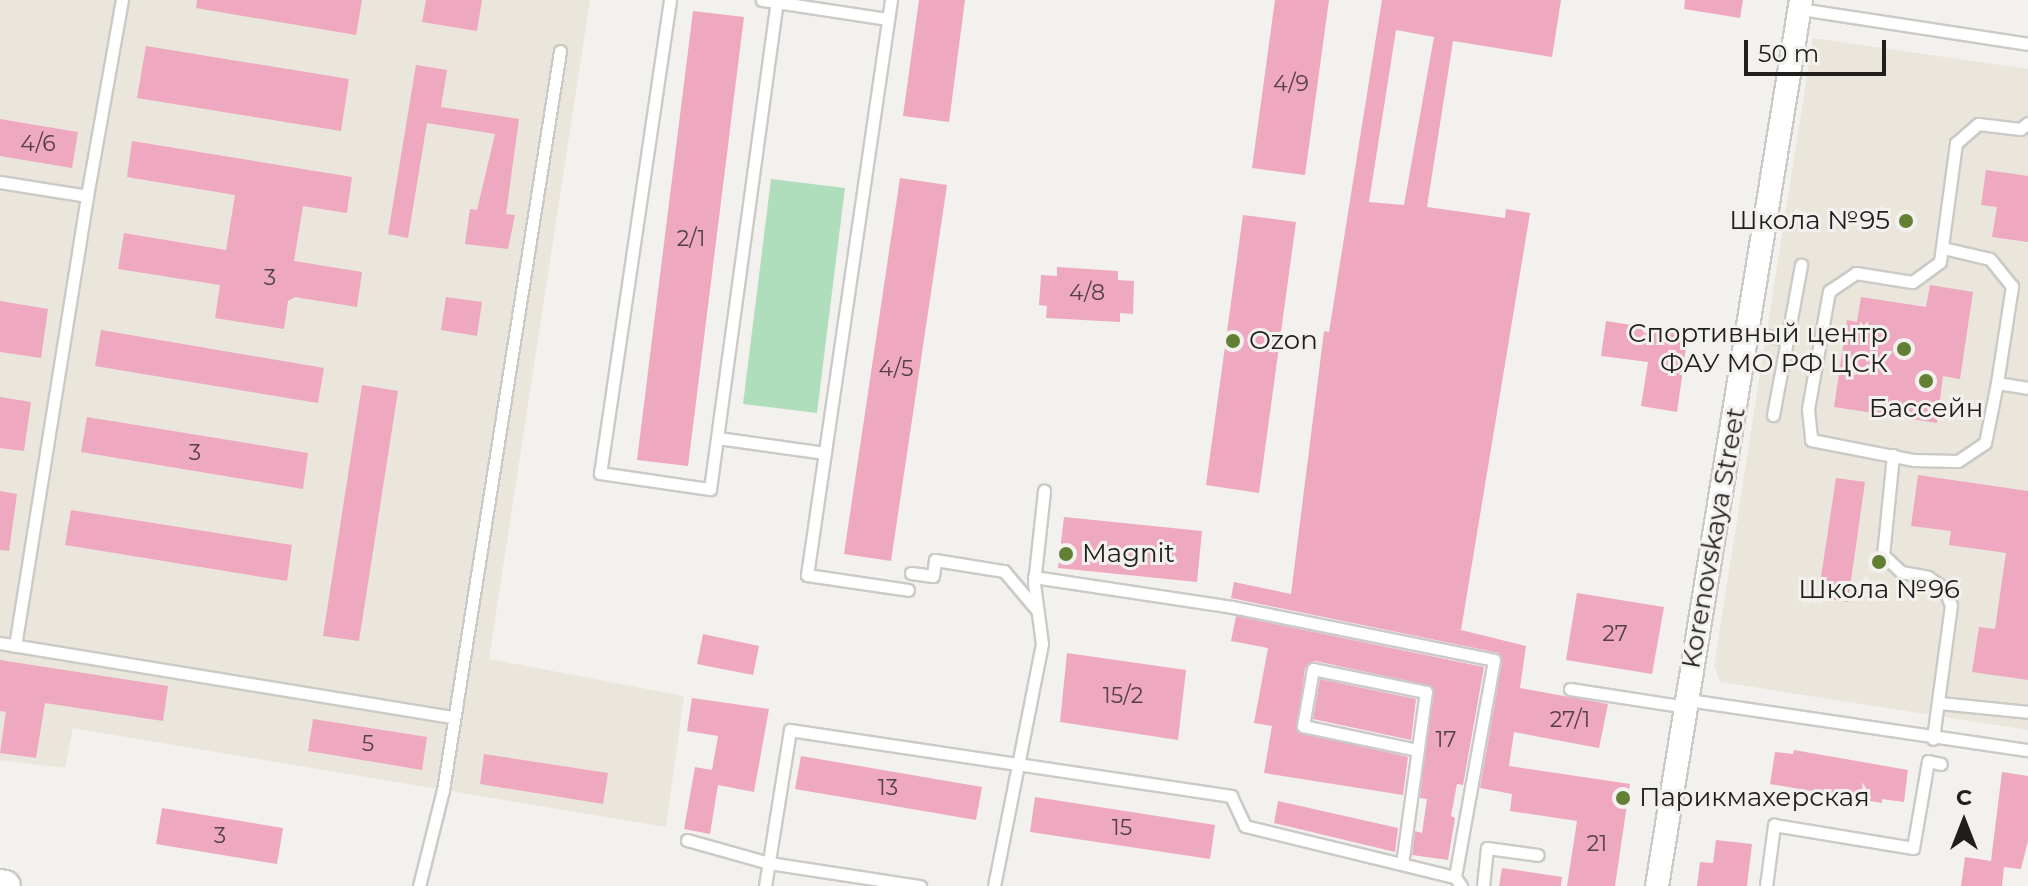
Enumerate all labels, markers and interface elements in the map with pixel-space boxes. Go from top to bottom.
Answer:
scale bar [1748,24,1890,74]
text: 50 m [1758,39,1819,68]
house number: 4/9 [1273,71,1309,97]
house number: 4/6 [20,131,56,157]
place label: Школа №95 [1729,205,1890,237]
marker: Школа №95 [1897,212,1915,230]
house number: 2/1 [677,226,705,252]
house number: 3 [264,265,276,291]
house number: 4/8 [1069,280,1105,306]
place label: Спортивный центр ФАУ МО РФ ЦСК [1628,318,1888,380]
place label: Ozon [1249,325,1318,357]
marker: Ozon [1224,332,1242,350]
marker: Спортивный центр ФАУ МО РФ ЦСК [1895,340,1913,358]
house number: 4/5 [879,356,913,382]
marker: Бассейн [1917,372,1935,390]
place label: Бассейн [1869,393,1983,425]
street label: Korenovskaya Street [1676,405,1752,671]
house number: 3 [189,440,201,466]
place label: Magnit [1082,538,1175,570]
marker: Magnit [1057,545,1075,563]
marker: Школа №96 [1870,553,1888,571]
place label: Школа №96 [1798,574,1960,606]
house number: 27 [1602,621,1628,647]
house number: 15/2 [1103,683,1143,709]
house number: 27/1 [1550,707,1590,733]
house number: 17 [1436,727,1456,753]
house number: 5 [362,731,374,757]
house number: 13 [878,775,898,801]
place label: Парикмахерская [1639,782,1870,814]
north arrow [1924,782,2004,862]
text: С [1956,784,1972,811]
marker: Парикмахерская [1614,789,1632,807]
house number: 15 [1112,815,1132,841]
house number: 3 [214,823,226,849]
house number: 21 [1587,831,1607,857]

